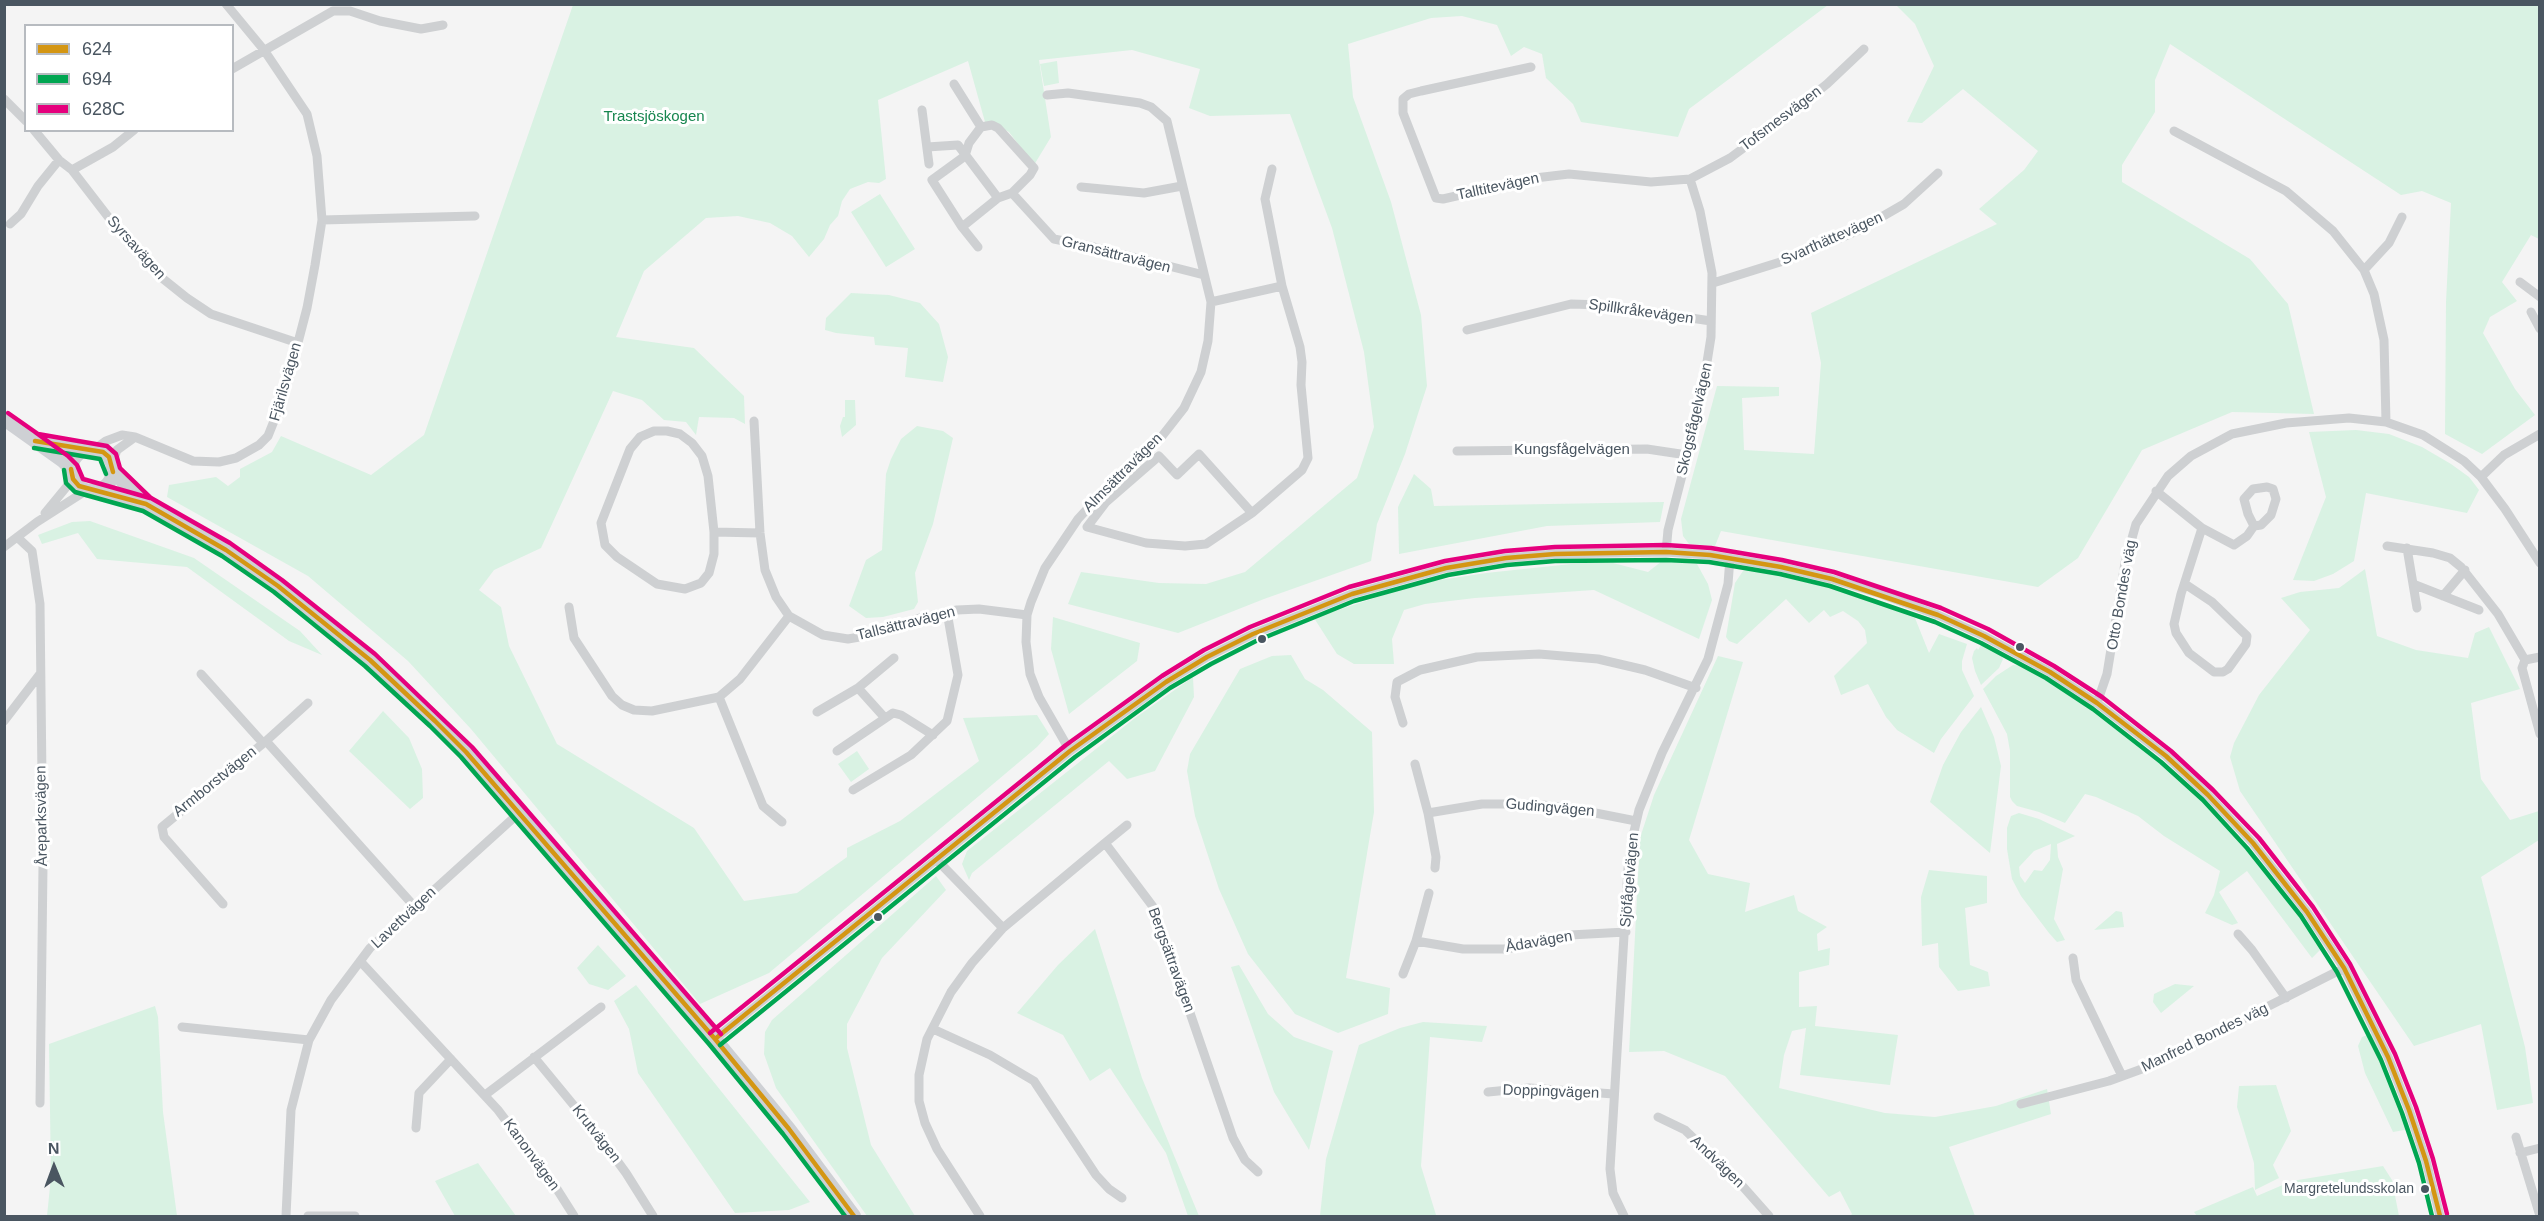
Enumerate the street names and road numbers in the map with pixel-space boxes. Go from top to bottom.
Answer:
street label: Tofsmesvägen [1737,83,1825,155]
street label: Talltitevägen [1455,170,1541,204]
street label: Svarthättevägen [1778,209,1886,269]
street label: Syrsavägen [103,213,169,283]
street label: Gransättravägen [1060,233,1172,277]
street label: Spillkråkevägen [1587,296,1695,328]
street label: Fjärilsvägen [266,341,306,423]
street label: Skogsfågelvägen [1673,361,1717,477]
street label: Almsättravägen [1080,430,1166,516]
street label: Kungsfågelvägen [1514,441,1630,459]
street label: Otto Bondes väg [2103,538,2141,652]
street label: Tallsättravägen [855,603,957,645]
street label: Armborstvägen [170,743,260,821]
street label: Åreparksvägen [32,765,52,867]
street label: Gudingvägen [1505,795,1595,821]
street label: Sjöfågelvägen [1617,832,1643,928]
street label: Lavettvägen [368,884,440,952]
street label: Bergsättravägen [1144,905,1198,1015]
street label: Ådavägen [1504,927,1574,957]
street label: Manfred Bondes väg [2139,1000,2271,1076]
street label: Doppingvägen [1502,1081,1600,1103]
street label: Krutvägen [568,1102,624,1166]
street label: Kanonvägen [499,1116,563,1194]
street label: Andvägen [1686,1132,1748,1192]

